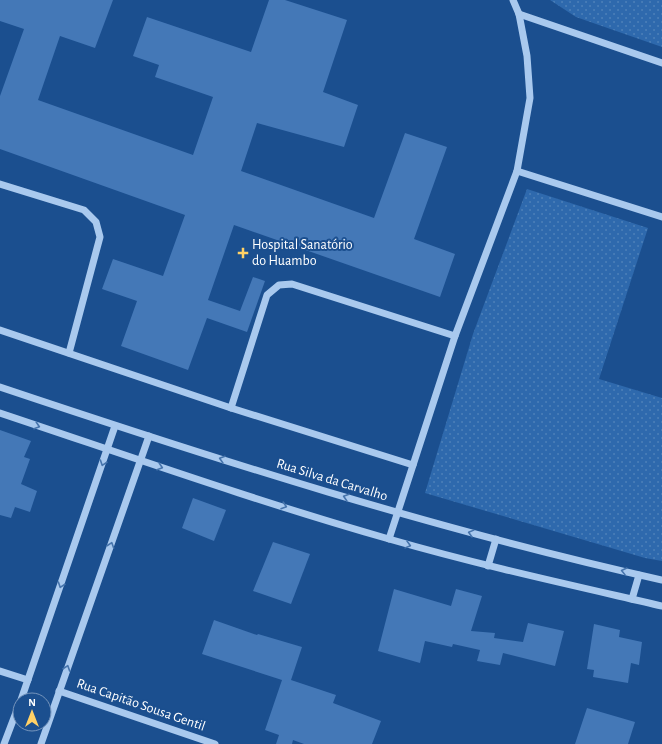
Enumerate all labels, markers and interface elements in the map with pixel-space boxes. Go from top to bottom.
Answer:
place label: Hospital Sanatório do Huambo [252,238,353,268]
marker: Hospital Sanatório do Huambo [237,247,249,259]
one-way arrow [33,421,40,429]
one-way arrow [218,455,225,464]
street label: Rua Silva da Carvalho [275,456,389,504]
one-way arrow [99,459,108,466]
one-way arrow [157,462,164,471]
one-way arrow [342,493,349,502]
one-way arrow [281,501,288,510]
one-way arrow [468,529,474,537]
one-way arrow [405,540,412,548]
one-way arrow [106,542,114,549]
one-way arrow [621,568,627,576]
one-way arrow [57,582,65,589]
one-way arrow [63,664,71,671]
street label: Rua Capitão Sousa Gentil [75,676,207,734]
north arrow [12,692,52,732]
text: N [28,697,36,708]

